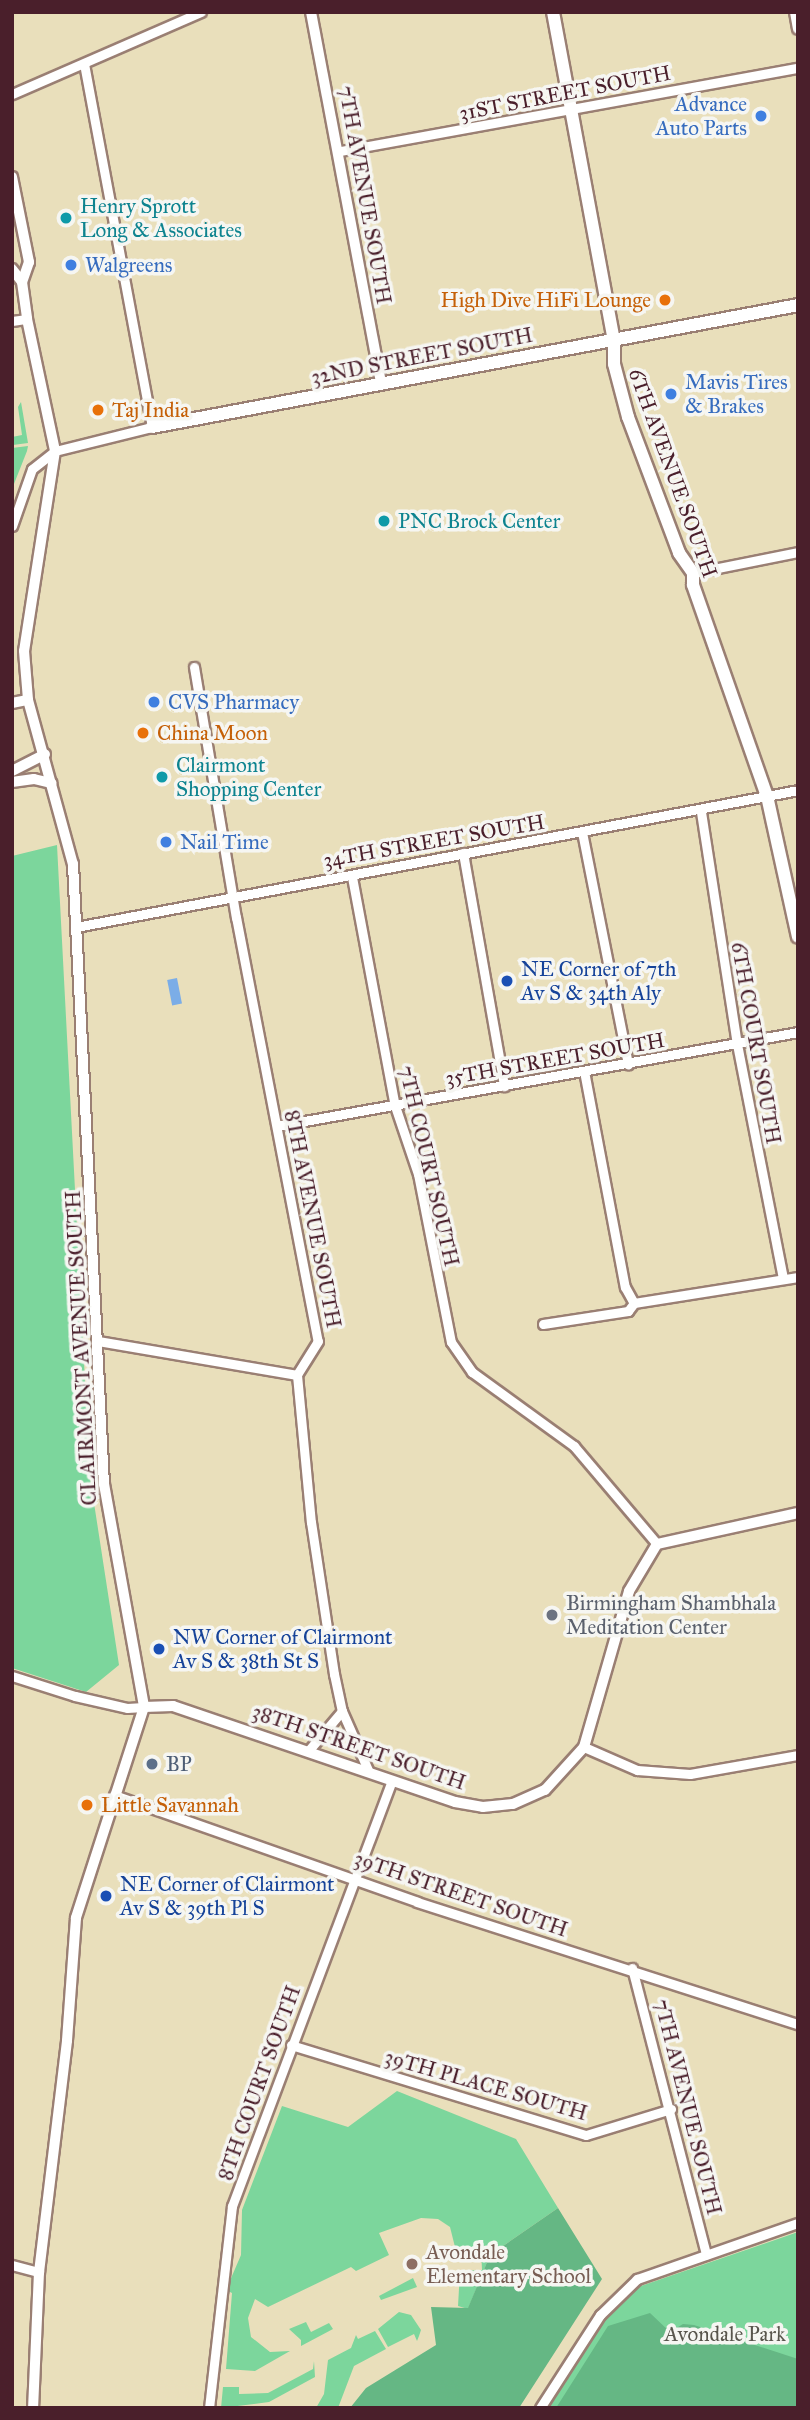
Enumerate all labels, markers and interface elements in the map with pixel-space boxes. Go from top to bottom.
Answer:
street label: 31ST STREET SOUTH [457,60,673,126]
street label: 7TH AVENUE SOUTH [333,84,397,306]
place label: Advance Auto Parts [656,91,747,141]
marker: Advance Auto Parts [753,108,769,124]
place label: Henry Sprott Long & Associates [80,193,242,243]
marker: Henry Sprott Long & Associates [58,210,74,226]
place label: Walgreens [85,252,173,278]
marker: Walgreens [63,257,79,273]
place label: High Dive HiFi Lounge [441,287,651,313]
marker: High Dive HiFi Lounge [657,292,673,308]
street label: 32ND STREET SOUTH [309,322,535,390]
street label: 6TH AVENUE SOUTH [623,365,723,581]
place label: Mavis Tires & Brakes [685,369,788,419]
marker: Mavis Tires & Brakes [663,386,679,402]
place label: Taj India [112,397,189,423]
marker: Taj India [90,402,106,418]
place label: PNC Brock Center [398,508,560,534]
marker: PNC Brock Center [376,513,392,529]
place label: CVS Pharmacy [168,689,299,715]
marker: CVS Pharmacy [146,694,162,710]
place label: China Moon [157,720,268,746]
marker: China Moon [135,725,151,741]
place label: Clairmont Shopping Center [176,752,321,802]
marker: Clairmont Shopping Center [154,769,170,785]
street label: 34TH STREET SOUTH [321,809,547,873]
place label: Nail Time [180,829,269,855]
marker: Nail Time [158,834,174,850]
street label: 6TH COURT SOUTH [726,940,786,1146]
place label: NE Corner of 7th Av S & 34th Aly [521,956,676,1006]
marker: NE Corner of 7th Av S & 34th Aly [499,973,515,989]
street label: 35TH STREET SOUTH [443,1027,667,1091]
street label: 7TH COURT SOUTH [394,1063,464,1269]
street label: 8TH AVENUE SOUTH [280,1108,346,1330]
street label: CLAIRMONT AVENUE SOUTH [60,1190,102,1506]
place label: Birmingham Shambhala Meditation Center [566,1590,776,1640]
marker: Birmingham Shambhala Meditation Center [544,1607,560,1623]
place label: NW Corner of Clairmont Av S & 38th St S [173,1624,392,1674]
marker: NW Corner of Clairmont Av S & 38th St S [151,1641,167,1657]
street label: 38TH STREET SOUTH [249,1699,469,1795]
place label: BP [166,1751,192,1777]
marker: BP [144,1756,160,1772]
place label: Little Savannah [101,1792,239,1818]
marker: Little Savannah [79,1797,95,1813]
street label: 39TH STREET SOUTH [351,1846,571,1942]
place label: NE Corner of Clairmont Av S & 39th Pl S [120,1871,335,1921]
marker: NE Corner of Clairmont Av S & 39th Pl S [98,1888,114,1904]
street label: 8TH COURT SOUTH [212,1982,306,2184]
street label: 7TH AVENUE SOUTH [649,1997,727,2217]
street label: 39TH PLACE SOUTH [382,2044,590,2126]
place label: Avondale Elementary School [426,2239,591,2289]
marker: Avondale Elementary School [404,2256,420,2272]
park label: Avondale Park [664,2321,786,2347]

